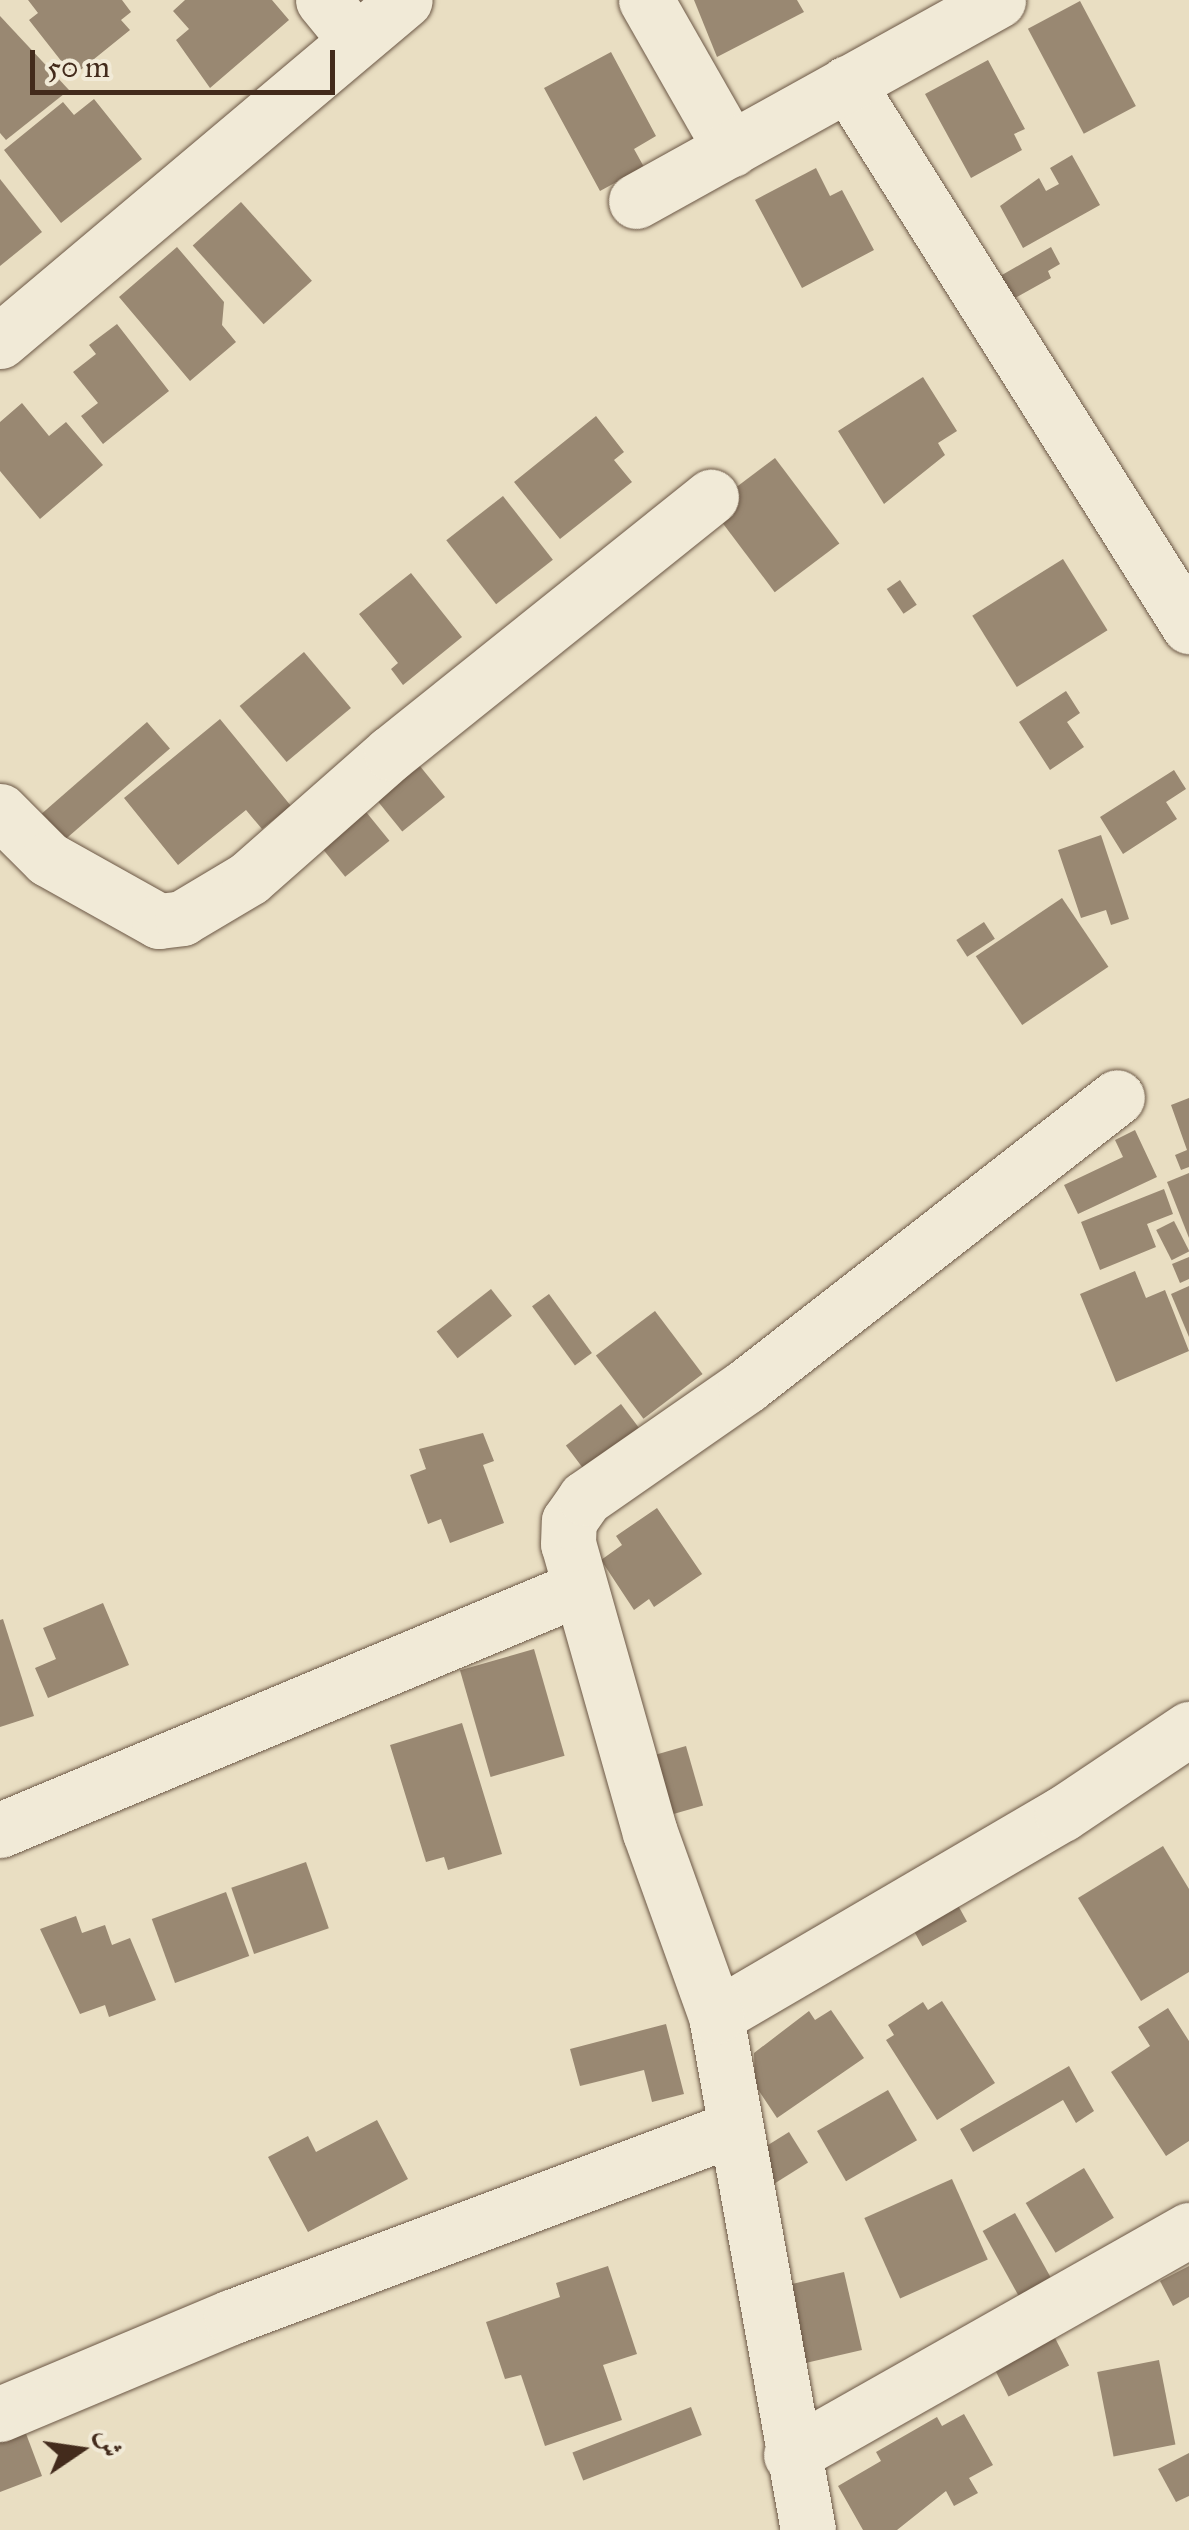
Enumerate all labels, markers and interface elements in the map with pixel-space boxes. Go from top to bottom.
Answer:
scale bar [35,30,340,92]
text: 50 m [47,49,110,85]
north arrow [30,2400,130,2500]
text: ش [90,2426,130,2461]

